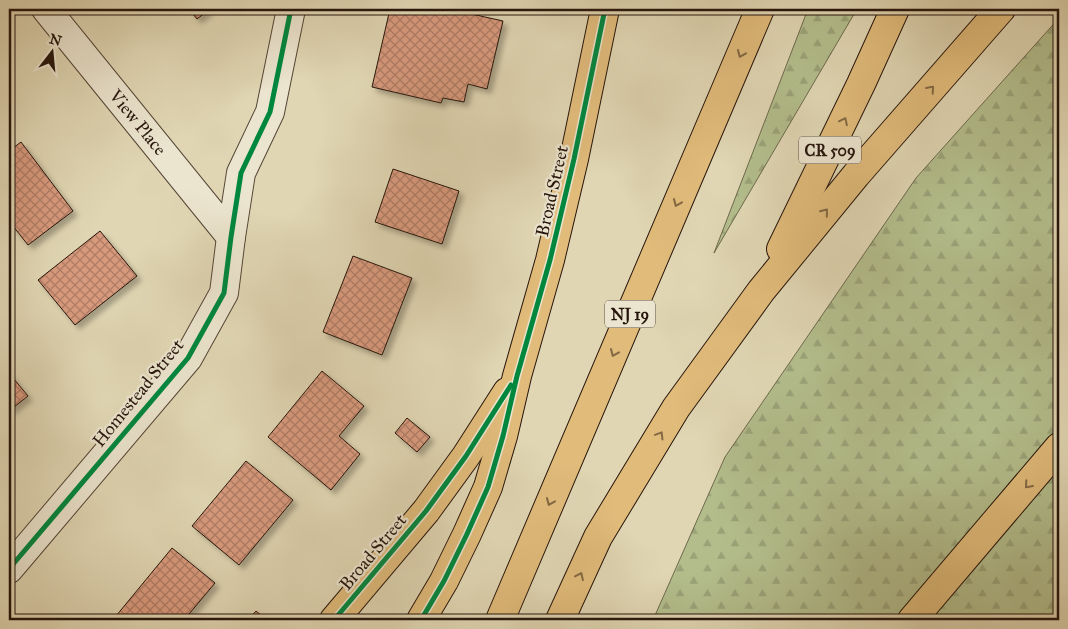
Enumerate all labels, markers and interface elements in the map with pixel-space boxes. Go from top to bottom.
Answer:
north arrow [28,28,78,78]
text: N [47,30,64,50]
one-way arrow [736,49,747,58]
street label: View Place [104,84,171,160]
one-way arrow [925,85,934,94]
one-way arrow [838,117,848,126]
road number: CR 509 [799,136,861,164]
street label: Broad Street [531,143,573,239]
one-way arrow [673,198,684,207]
one-way arrow [820,209,828,218]
road number: NJ 19 [605,300,655,328]
street label: Homestead Street [88,334,189,451]
one-way arrow [609,348,620,357]
one-way arrow [654,431,664,440]
one-way arrow [1025,479,1034,488]
one-way arrow [546,498,556,506]
street label: Broad Street [335,509,412,595]
one-way arrow [574,572,584,581]

